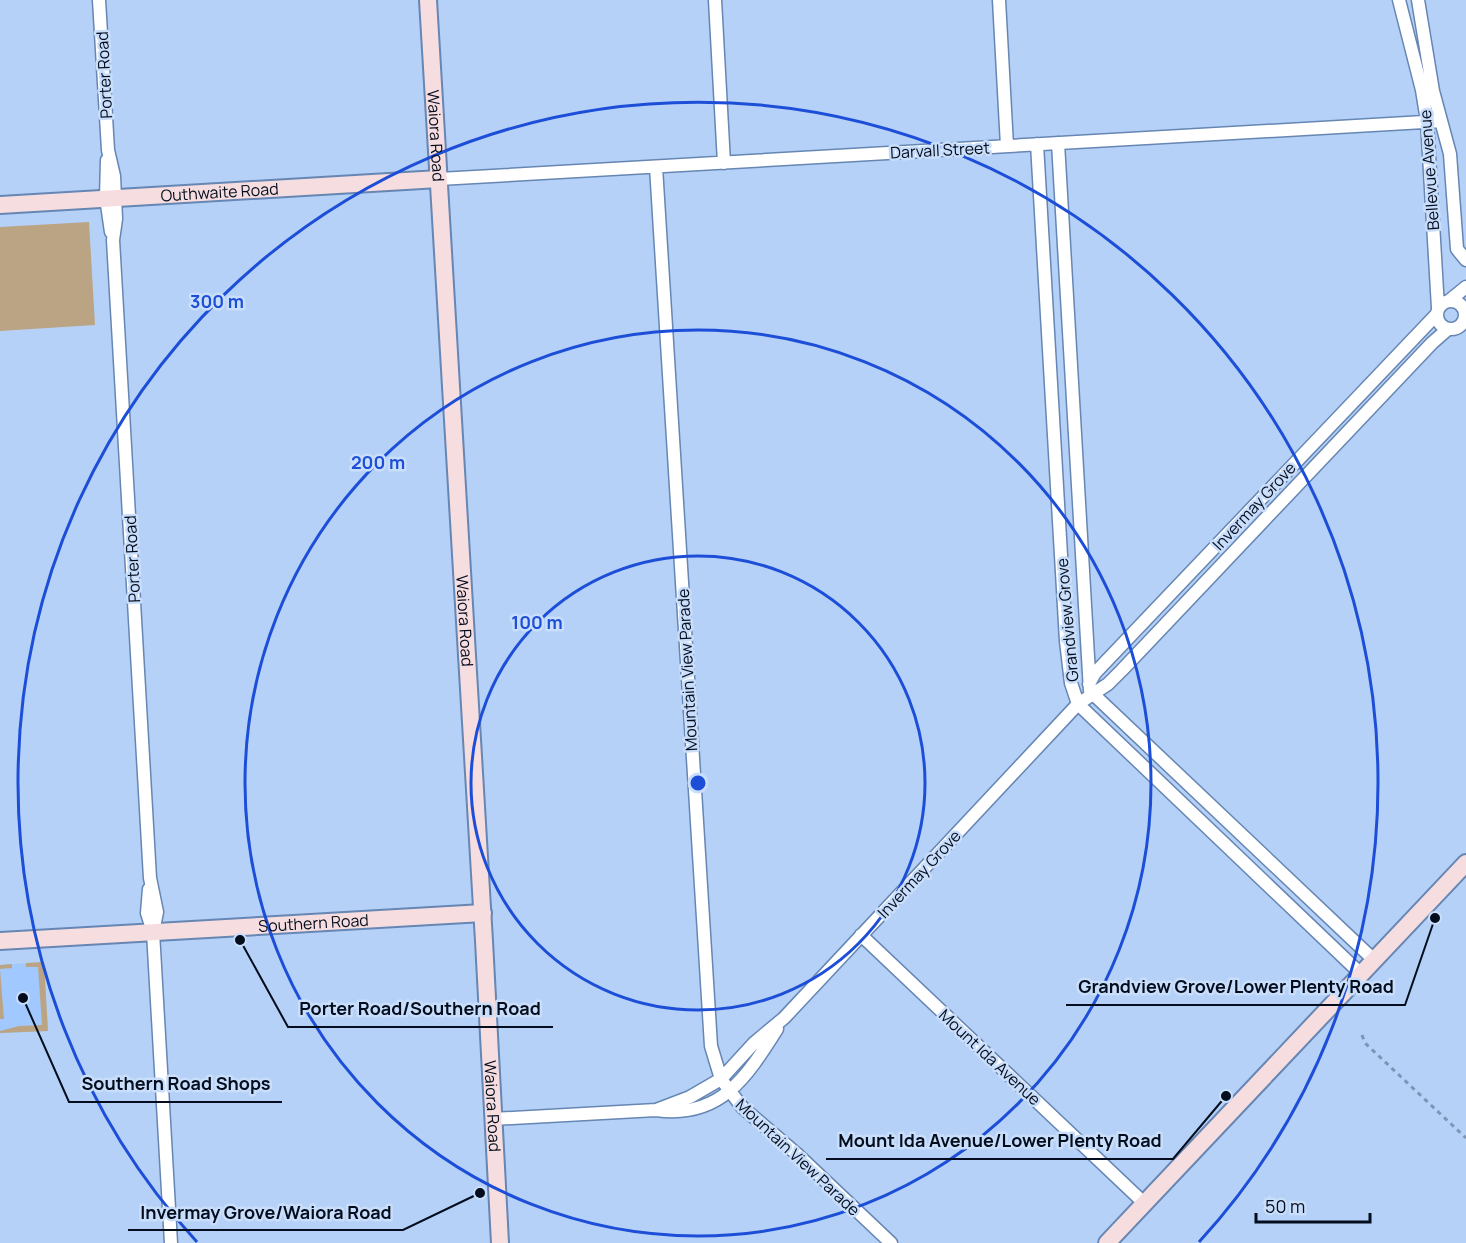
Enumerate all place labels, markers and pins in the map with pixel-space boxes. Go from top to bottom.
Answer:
centre of rings [688,773,708,793]
callout: Grandview Grove/Lower Plenty Road [1066,969,1405,1005]
callout: Porter Road/Southern Road [288,991,553,1027]
callout: Southern Road Shops [69,1066,282,1102]
callout: Mount Ida Avenue/Lower Plenty Road [826,1123,1173,1159]
callout: Invermay Grove/Waiora Road [128,1194,403,1230]

